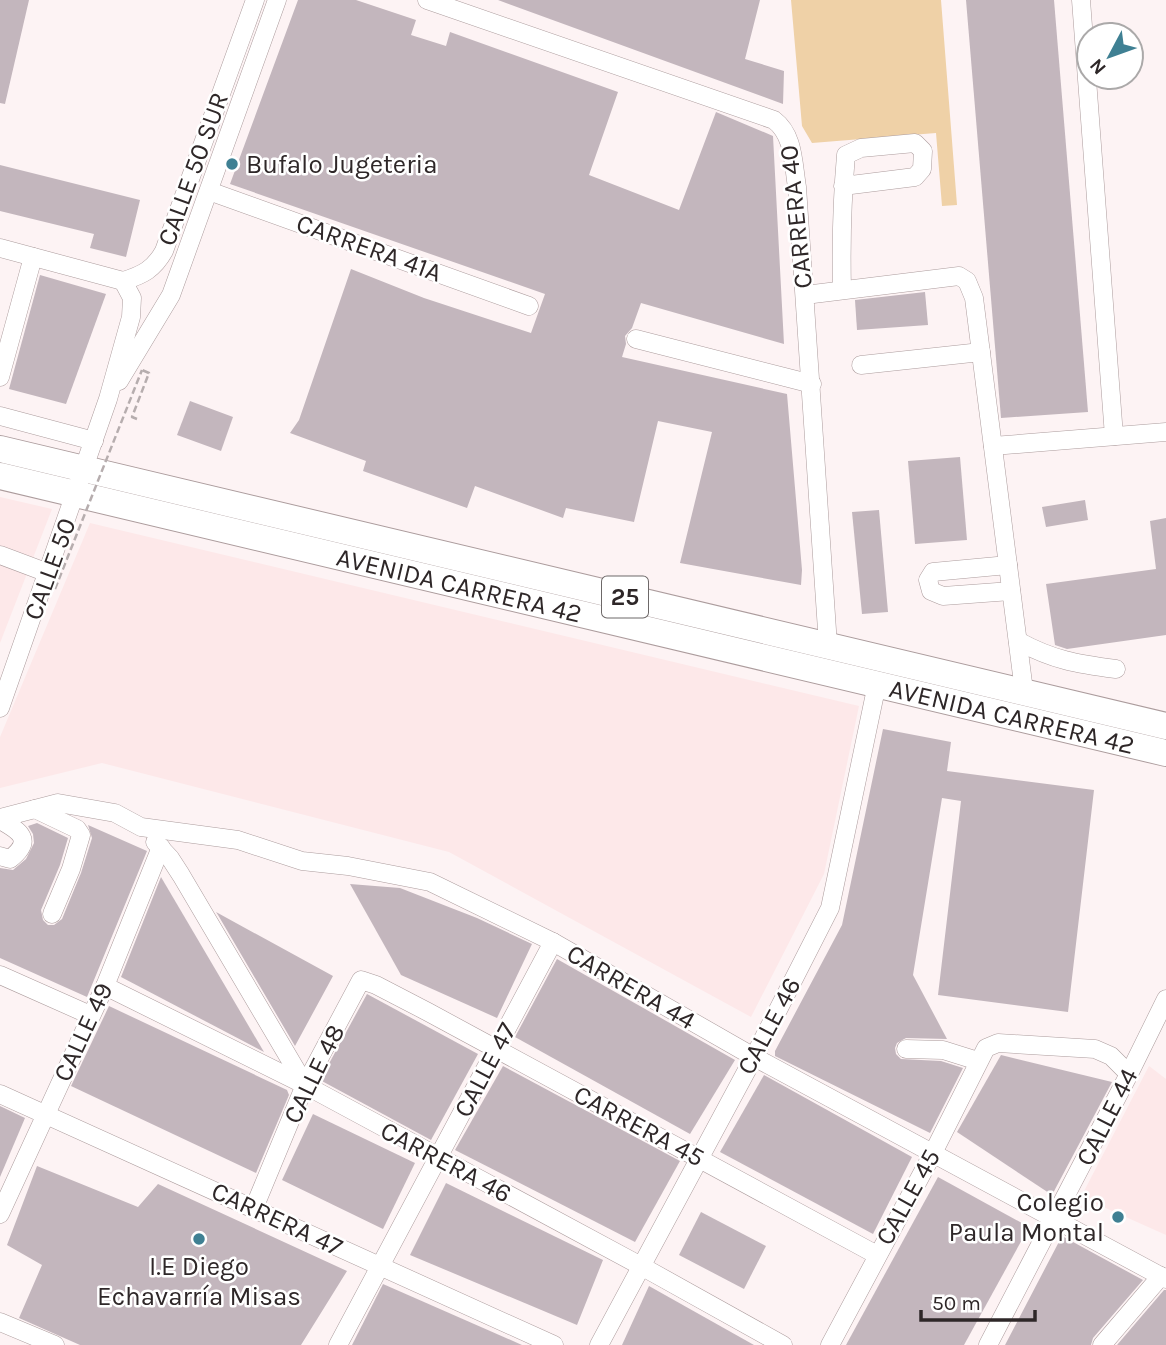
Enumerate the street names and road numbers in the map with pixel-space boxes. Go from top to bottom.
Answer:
street label: CALLE 50 SUR [151,88,235,250]
street label: CARRERA 40 [773,144,819,290]
street label: CARRERA 41A [292,207,446,289]
street label: CALLE 50 [17,514,83,624]
street label: AVENIDA CARRERA 42 [334,541,585,629]
road number: 25 [602,576,648,618]
street label: AVENIDA CARRERA 42 [886,672,1137,760]
street label: CARRERA 44 [561,938,701,1036]
street label: CALLE 46 [731,972,807,1080]
street label: CALLE 49 [47,978,119,1086]
street label: CALLE 47 [447,1017,523,1123]
street label: CALLE 48 [277,1019,351,1129]
street label: CALLE 44 [1069,1063,1145,1171]
street label: CARRERA 45 [568,1079,710,1173]
street label: CARRERA 46 [375,1115,517,1209]
street label: CALLE 45 [869,1143,947,1251]
street label: CARRERA 47 [207,1175,347,1263]

